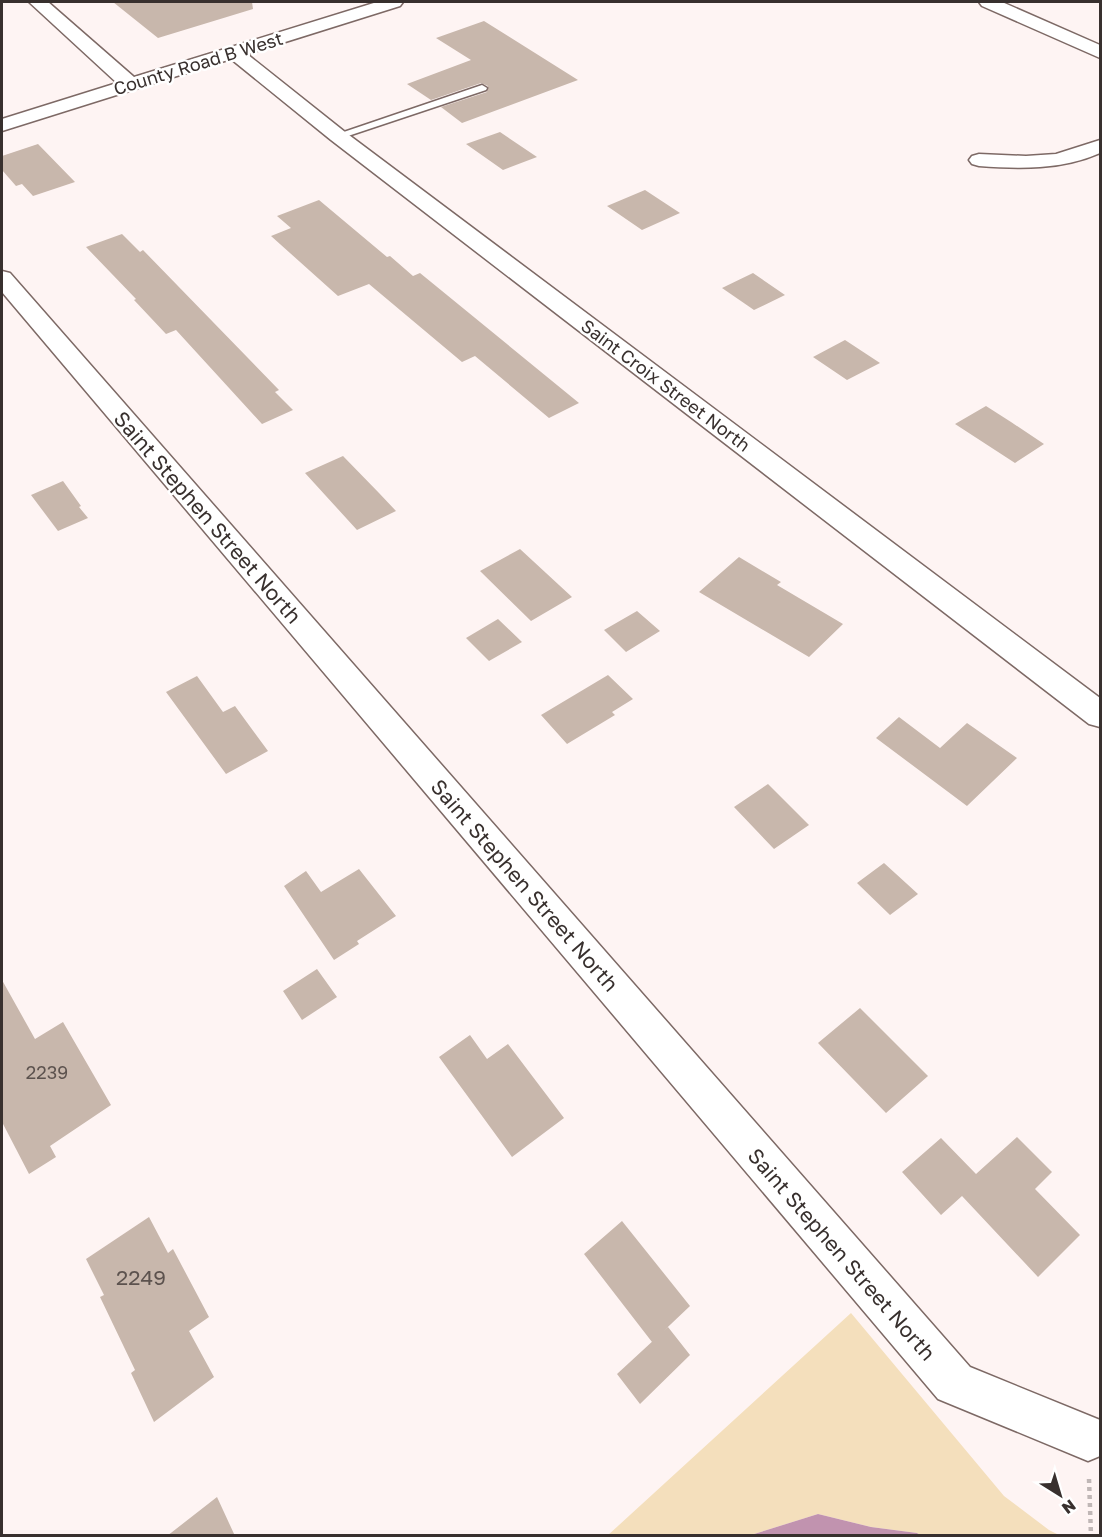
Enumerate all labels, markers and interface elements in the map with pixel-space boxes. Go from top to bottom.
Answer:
street label: County Road B West [111,27,285,99]
street label: Saint Croix Street North [577,314,755,456]
street label: Saint Stephen Street North [109,405,307,629]
street label: Saint Stephen Street North [426,773,624,997]
house number: 2239 [26,1061,68,1083]
street label: Saint Stephen Street North [743,1142,941,1366]
house number: 2249 [116,1264,166,1290]
north arrow [1030,1465,1090,1525]
text: N [1058,1495,1080,1519]

